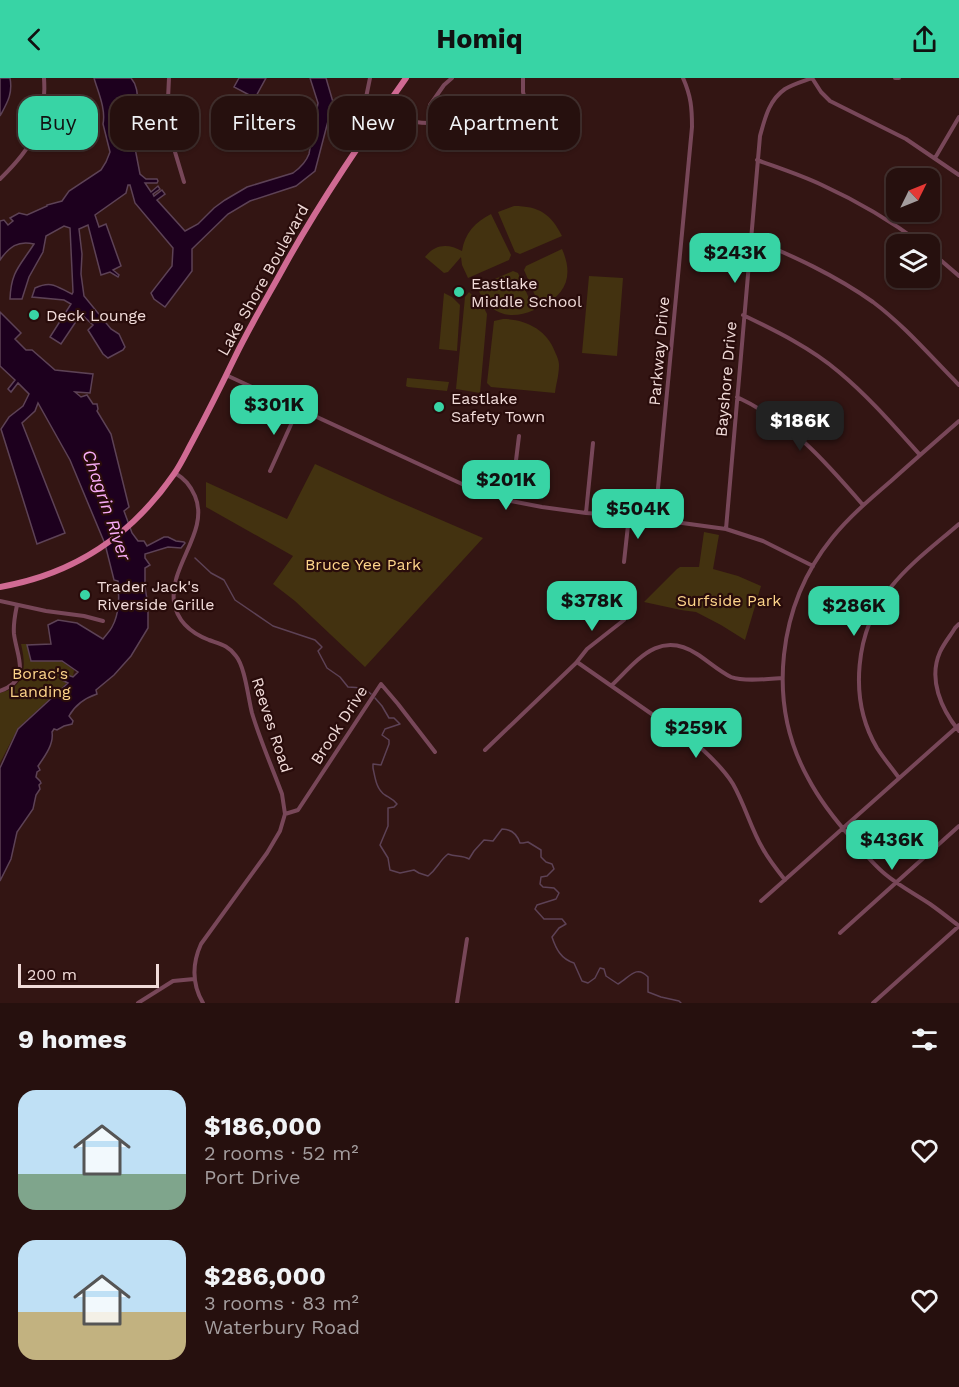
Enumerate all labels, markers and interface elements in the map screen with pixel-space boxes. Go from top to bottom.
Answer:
icon: back [18,23,51,56]
text: Homiq [436,23,523,55]
icon: share [908,23,941,56]
chip: Buy [18,96,98,150]
chip: Rent [110,96,199,150]
chip: Filters [211,96,317,150]
chip: New [329,96,416,150]
chip: Apartment [428,96,580,150]
north arrow [886,168,940,222]
map controls [886,168,940,288]
street label: Lake Shore Boulevard [213,201,313,359]
pin: $243K [693,233,777,284]
button: layers [886,234,940,288]
text: $243K [703,240,767,264]
place label: Eastlake Middle School [471,274,582,311]
marker: Eastlake Middle School [452,285,466,299]
street label: Parkway Drive [645,296,673,406]
place label: Deck Lounge [46,306,146,325]
marker: Deck Lounge [27,308,41,322]
street label: Bayshore Drive [711,321,741,437]
pin: $301K [232,385,316,436]
place label: Eastlake Safety Town [451,389,545,426]
text: $301K [244,392,304,416]
marker: Eastlake Safety Town [432,400,446,414]
pin: $186K [758,401,842,452]
text: $186K [770,408,830,432]
water label: Chagrin River [78,447,136,564]
pin: $201K [464,460,548,511]
text: $201K [476,467,536,491]
pin: $504K [596,489,680,540]
text: $504K [606,496,670,520]
park label: Bruce Yee Park [305,555,421,574]
place label: Trader Jack's Riverside Grille [97,577,214,614]
pin: $378K [550,581,634,632]
pin: $286K [812,586,896,637]
marker: Trader Jack's Riverside Grille [78,588,92,602]
text: $378K [561,588,623,612]
park label: Surfside Park [677,591,781,610]
text: $286K [822,593,886,617]
park label: Borac's Landing [9,664,71,701]
street label: Reeves Road [248,675,296,775]
street label: Brook Drive [307,682,371,768]
pin: $259K [654,708,738,759]
text: $259K [665,715,727,739]
pin: $436K [850,820,934,871]
text: $436K [860,827,924,851]
scale bar [18,961,159,988]
text: 200 m [27,965,77,984]
icon: filters [908,1023,941,1056]
text: 9 homes [18,1024,127,1054]
text: $186,000 [204,1111,322,1141]
icon: home [66,1114,138,1186]
icon: heart [908,1134,941,1167]
text: 2 rooms · 52 m² [204,1141,359,1165]
text: Port Drive [204,1165,301,1189]
text: $286,000 [204,1261,326,1291]
icon: home [66,1264,138,1336]
icon: heart [908,1284,941,1317]
text: 3 rooms · 83 m² [204,1291,359,1315]
text: Waterbury Road [204,1315,360,1339]

